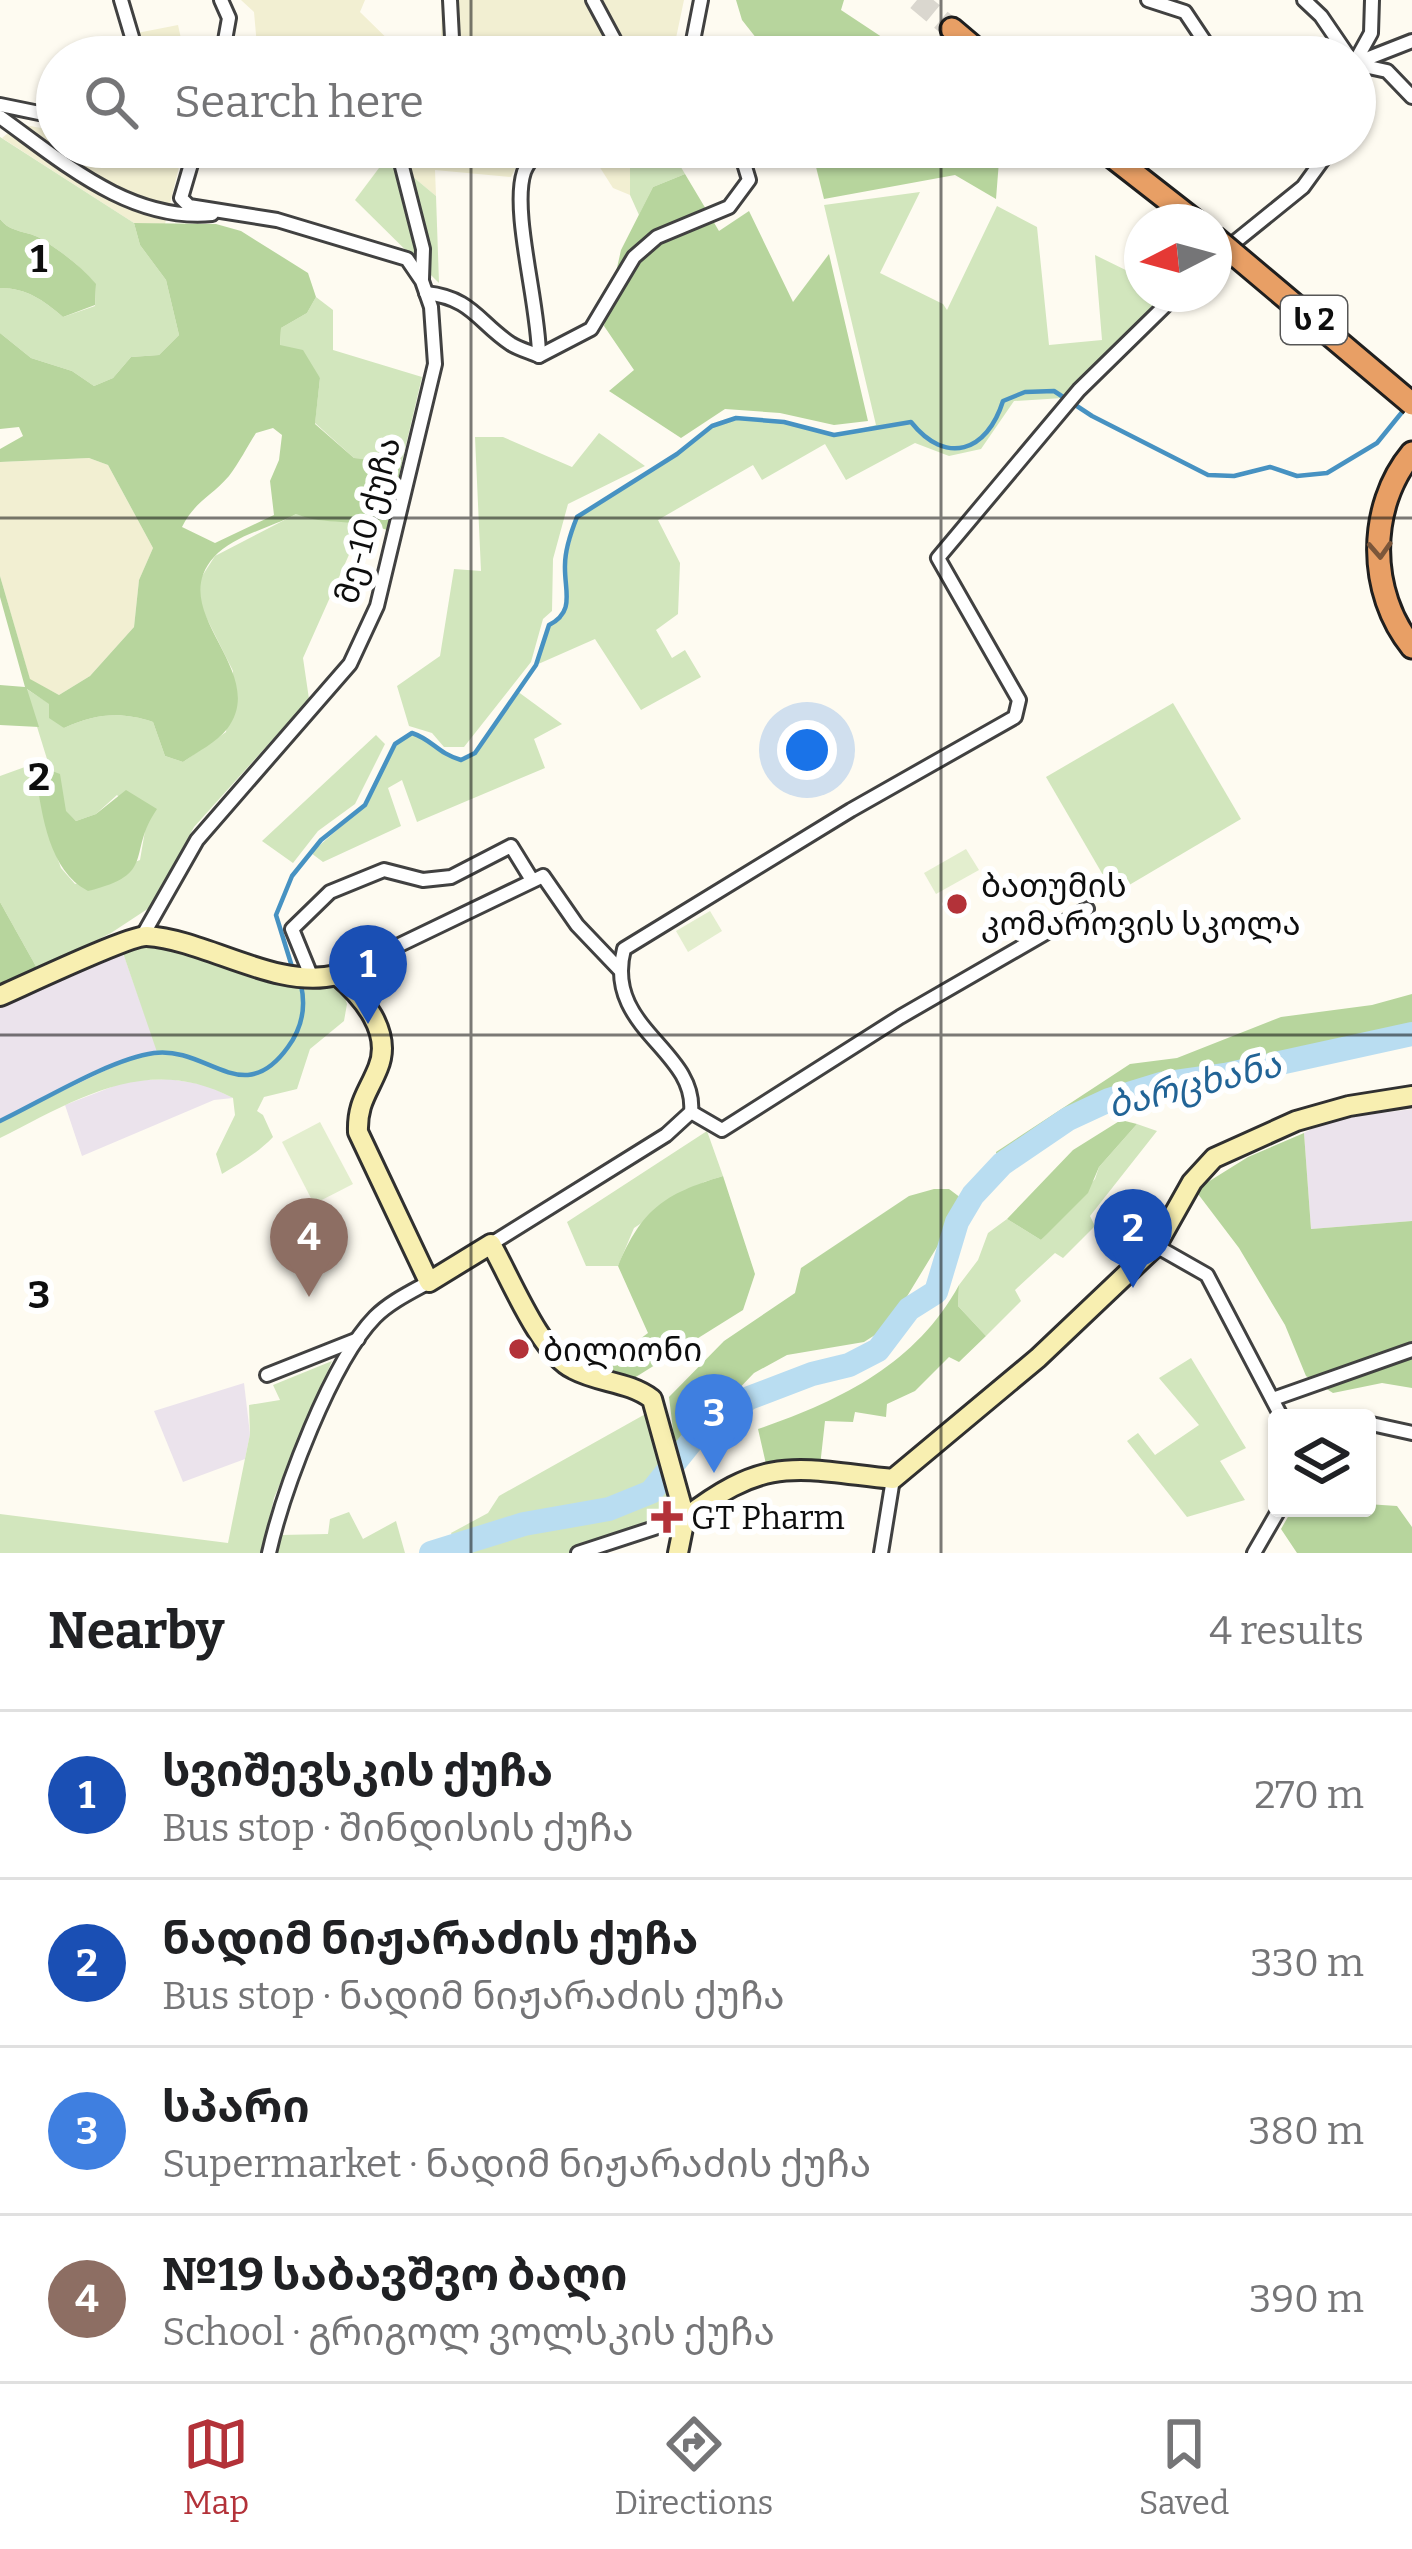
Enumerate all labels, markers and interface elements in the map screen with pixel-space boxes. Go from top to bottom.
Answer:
search box [36,36,1376,168]
icon: search [78,69,144,135]
text: Search here [174,75,424,129]
north arrow [1124,204,1232,312]
text: 1 [31,236,48,282]
road number: ს 2 [1281,296,1347,344]
street label: მე-10 ქუჩა [327,433,409,608]
one-way arrow [1367,541,1393,560]
your location [777,720,837,780]
text: 2 [28,754,50,800]
place label: ბათუმის კომაროვის სკოლა [981,866,1301,944]
marker: ბათუმის კომაროვის სკოლა [944,891,970,917]
pin: 1 [329,925,407,1024]
water label: ბარცხანა [1103,1042,1286,1128]
pin: 2 [1094,1189,1172,1288]
pin: 4 [270,1198,348,1297]
text: 3 [28,1272,50,1318]
place label: ბილიონი [543,1330,702,1370]
marker: ბილიონი [506,1336,532,1362]
pin: 3 [675,1374,753,1473]
map controls [1268,1409,1376,1517]
button: layers [1268,1409,1376,1517]
place label: GT Pharm [691,1498,845,1538]
marker: GT Pharm [654,1504,680,1530]
text: Nearby [48,1600,224,1662]
text: 4 results [1209,1608,1364,1654]
text: სვიშევსკის ქუჩა [162,1744,553,1798]
text: 1 [79,1772,95,1818]
text: 270 m [1254,1772,1364,1818]
text: Bus stop · შინდისის ქუჩა [162,1805,634,1851]
text: ნადიმ ნიჟარაძის ქუჩა [162,1912,698,1966]
text: 2 [76,1940,98,1986]
text: 330 m [1250,1940,1364,1986]
text: Bus stop · ნადიმ ნიჟარაძის ქუჩა [162,1973,785,2019]
text: სპარი [162,2080,310,2134]
text: 3 [76,2108,98,2154]
text: 380 m [1248,2108,1364,2154]
text: Supermarket · ნადიმ ნიჟარაძის ქუჩა [162,2141,871,2187]
text: №19 საბავშვო ბაღი [162,2248,628,2302]
text: 4 [75,2276,99,2322]
text: 390 m [1249,2276,1364,2322]
text: School · გრიგოლ ვოლსკის ქუჩა [162,2309,775,2355]
tab: Map [183,2411,249,2523]
tab: Directions [615,2411,773,2523]
tab: Saved [1139,2411,1229,2523]

